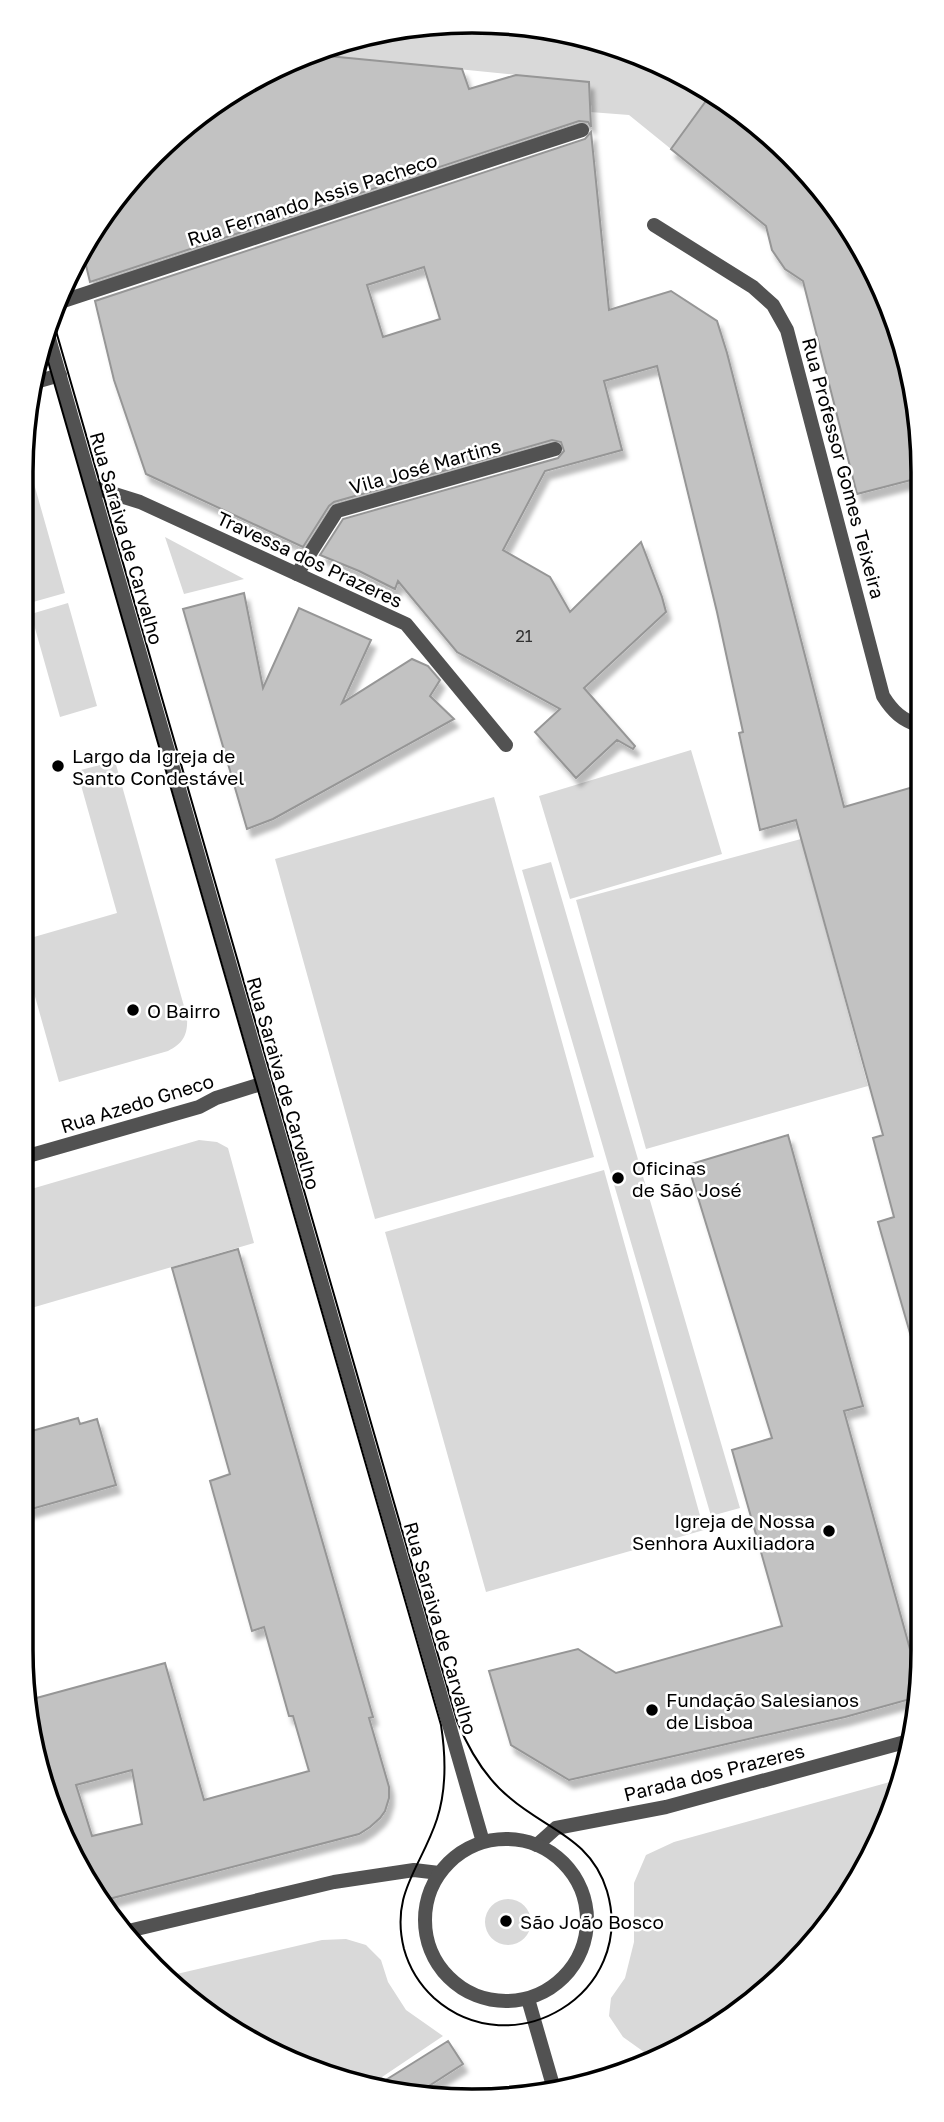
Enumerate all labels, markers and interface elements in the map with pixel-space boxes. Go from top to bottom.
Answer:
street label: Rua Fernando Assis Pacheco [184,148,440,250]
street label: Rua Professor Gomes Teixeira [798,335,890,601]
street label: Rua Saraiva de Carvalho [86,429,168,647]
street label: Vila José Martins [347,433,503,499]
street label: Travessa dos Prazeres [214,506,406,612]
house number: 21 [515,626,533,646]
place label: Largo da Igreja de Santo Condestável [72,744,244,789]
marker: Largo da Igreja de Santo Condestável [50,758,66,774]
street label: Rua Saraiva de Carvalho [243,974,325,1192]
place label: O Bairro [147,999,220,1022]
marker: O Bairro [125,1002,141,1018]
street label: Rua Azedo Gneco [58,1069,216,1137]
place label: Oficinas de São José [632,1156,742,1201]
marker: Oficinas de São José [610,1170,626,1186]
place label: Igreja de Nossa Senhora Auxiliadora [632,1509,815,1554]
street label: Rua Saraiva de Carvalho [400,1519,482,1737]
marker: Igreja de Nossa Senhora Auxiliadora [821,1523,837,1539]
place label: Fundação Salesianos de Lisboa [666,1688,859,1733]
marker: Fundação Salesianos de Lisboa [644,1702,660,1718]
street label: Parada dos Prazeres [621,1738,807,1806]
place label: São João Bosco [520,1910,664,1933]
marker: São João Bosco [498,1913,514,1929]

